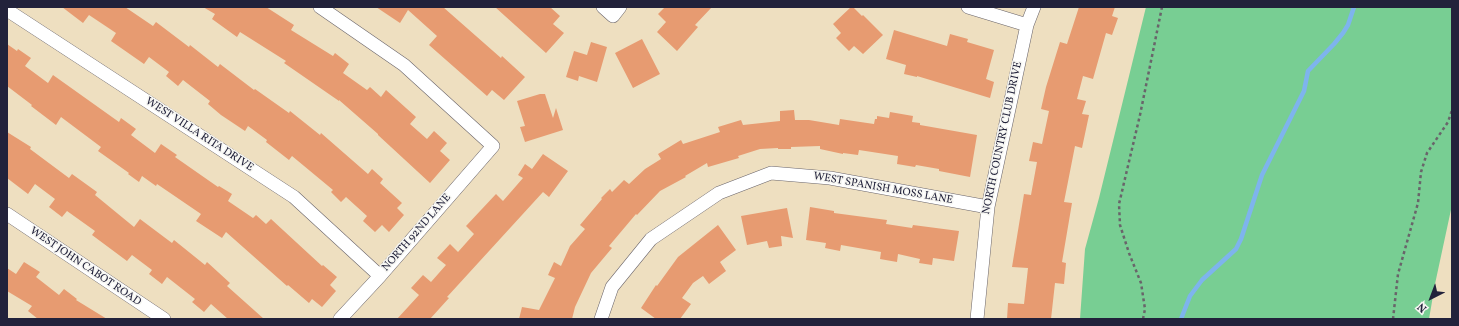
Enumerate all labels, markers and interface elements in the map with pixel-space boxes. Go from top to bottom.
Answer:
street label: NORTH COUNTRY CLUB DRIVE [980,60,1026,216]
street label: WEST VILLA RITA DRIVE [143,95,255,175]
street label: WEST SPANISH MOSS LANE [812,170,954,208]
street label: NORTH 92ND LANE [380,192,454,274]
street label: WEST JOHN CABOT ROAD [27,225,143,309]
north arrow [1411,278,1451,318]
text: N [1415,299,1431,316]

